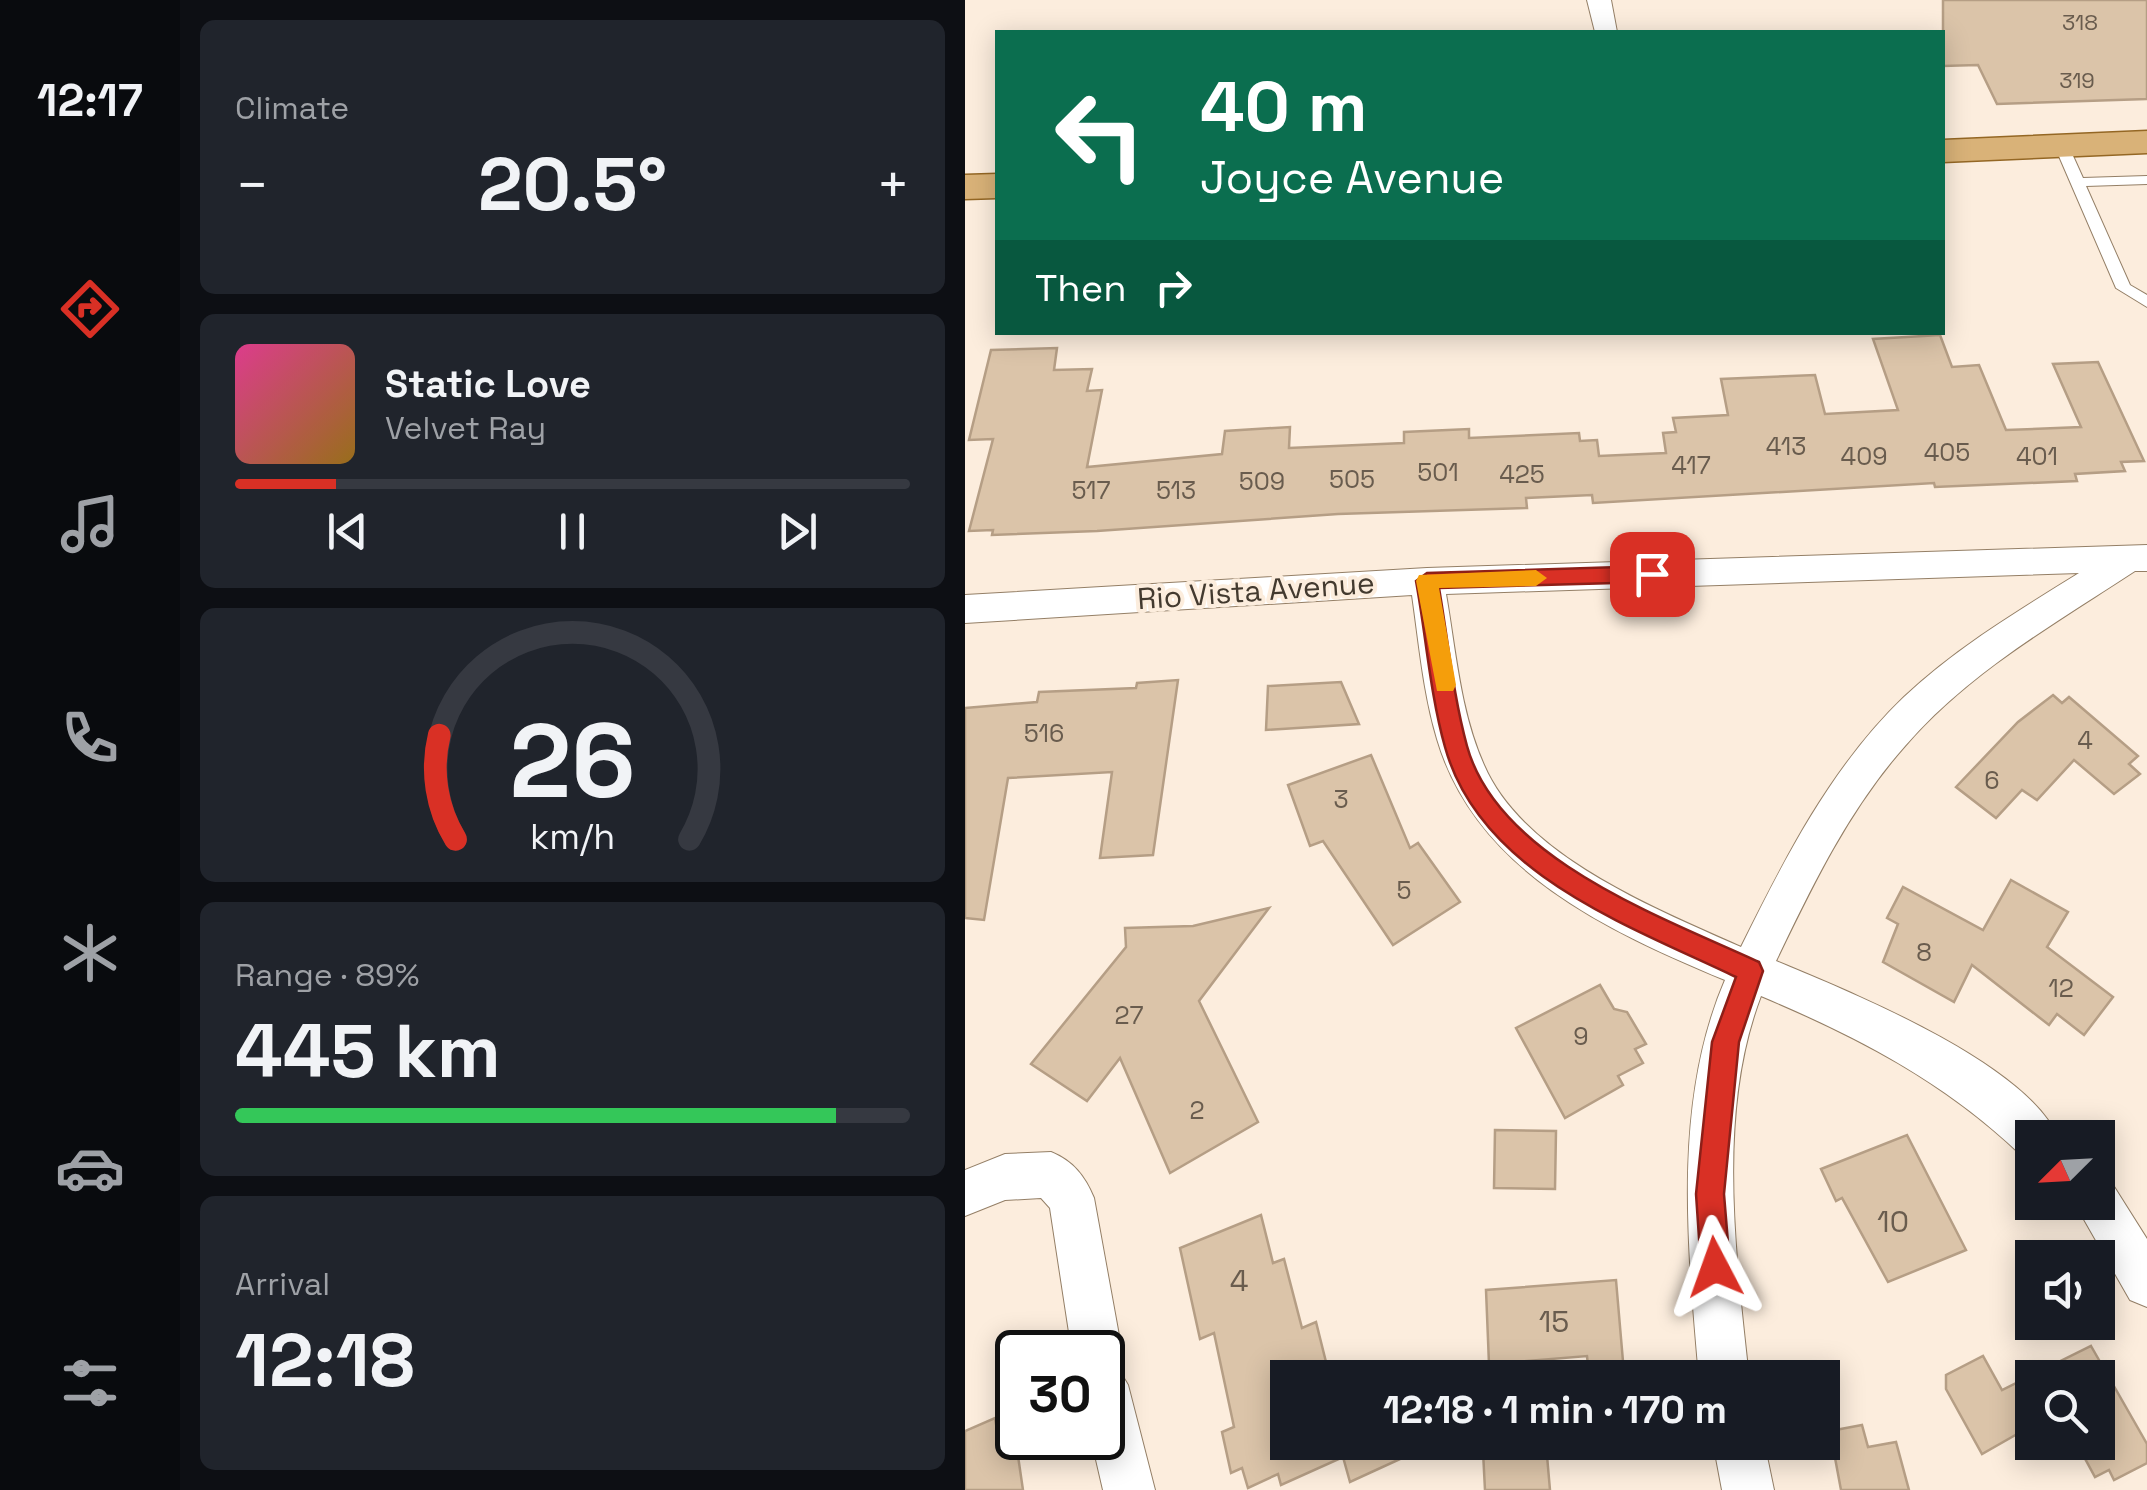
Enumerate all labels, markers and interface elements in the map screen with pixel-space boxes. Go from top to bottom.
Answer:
house number: 318 [2062,8,2098,36]
text: 40 m [1200,62,1367,151]
house number: 319 [2059,66,2095,94]
icon: left [1035,70,1165,200]
text: 12:17 [37,72,143,129]
text: Climate [235,88,349,128]
text: 20.5° [478,136,667,232]
text: Joyce Avenue [1200,149,1504,206]
text: − [235,150,269,220]
text: + [876,150,910,220]
icon: right [1146,260,1201,315]
text: Then [1035,264,1126,312]
icon: directions [55,274,125,344]
text: Static Love [385,360,591,408]
text: Velvet Ray [385,408,546,448]
house number: 413 [1766,430,1806,462]
house number: 405 [1924,436,1970,468]
house number: 409 [1841,440,1887,472]
house number: 401 [2016,440,2058,472]
house number: 417 [1671,449,1711,481]
house number: 501 [1417,456,1459,488]
house number: 425 [1499,458,1545,490]
house number: 505 [1329,463,1375,495]
house number: 509 [1239,465,1285,497]
house number: 517 [1071,474,1111,506]
house number: 513 [1156,474,1196,506]
icon: music [55,489,125,559]
icon: previous [320,504,375,559]
icon: pause [545,504,600,559]
icon: next [770,504,825,559]
pin [1610,532,1695,617]
icon: arrive [1625,547,1680,602]
street label: Rio Vista Avenue [1136,563,1376,618]
text: 26 [509,695,636,827]
icon: phone [55,703,125,773]
house number: 516 [1024,717,1064,749]
house number: 4 [2077,724,2093,756]
house number: 6 [1984,764,2000,796]
house number: 3 [1333,783,1349,815]
text: km/h [530,814,615,859]
house number: 5 [1397,874,1411,906]
icon: climate [55,918,125,988]
house number: 8 [1916,936,1932,968]
text: Range · 89% [235,955,419,995]
house number: 12 [2048,972,2074,1004]
house number: 27 [1115,999,1143,1031]
text: 445 km [235,1003,501,1099]
house number: 9 [1573,1020,1589,1052]
house number: 2 [1189,1094,1205,1126]
north arrow [2015,1120,2115,1220]
map controls [2015,1120,2115,1460]
icon: car [55,1133,125,1203]
house number: 10 [1877,1202,1909,1241]
position arrow [1663,1215,1767,1319]
button: sound [2015,1240,2115,1340]
house number: 4 [1230,1261,1248,1300]
text: Arrival [235,1264,330,1304]
house number: 15 [1539,1302,1569,1341]
text: 12:18 [235,1312,415,1408]
speed limit sign: 30 [995,1330,1125,1460]
icon: filters [55,1348,125,1418]
button: search [2015,1360,2115,1460]
text: 12:18 · 1 min · 170 m [1383,1386,1727,1434]

